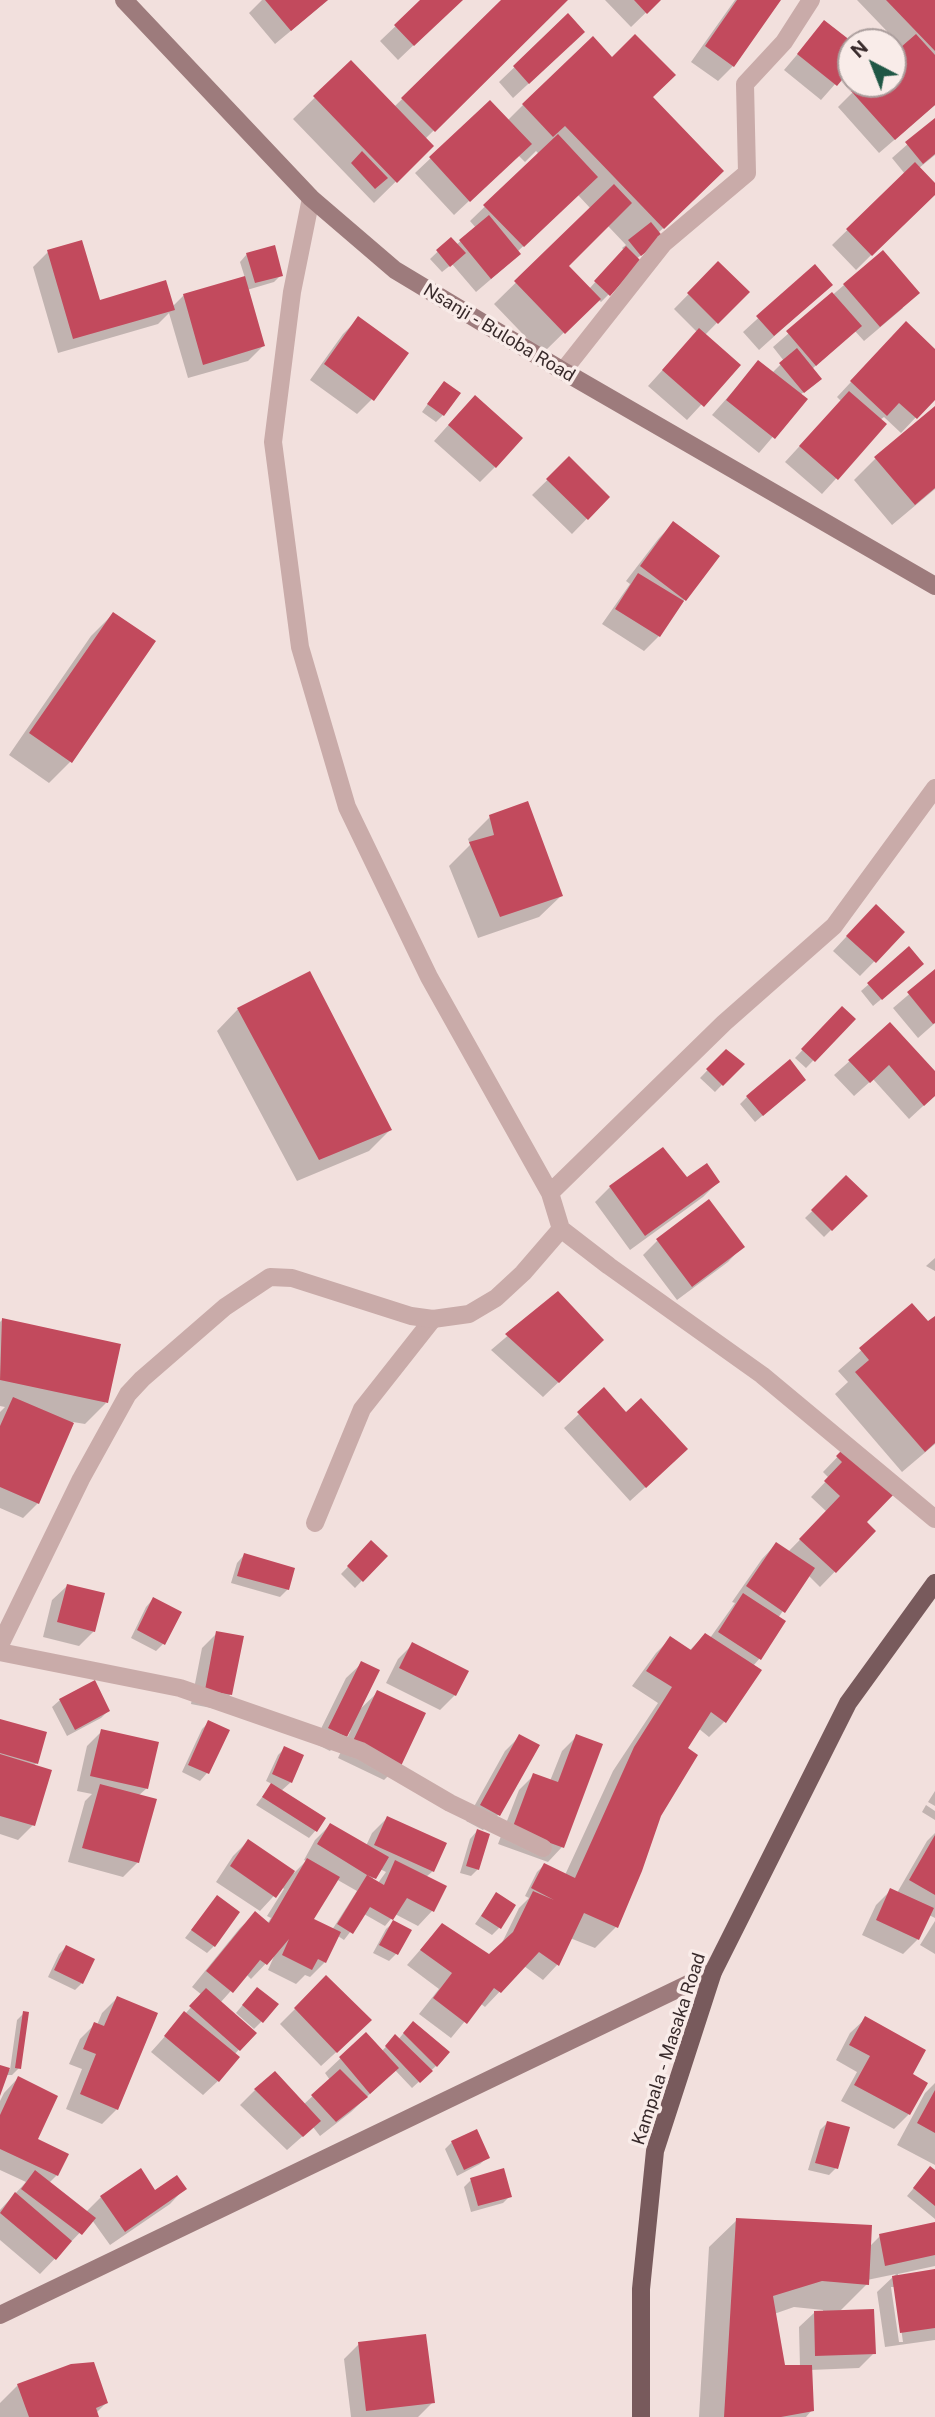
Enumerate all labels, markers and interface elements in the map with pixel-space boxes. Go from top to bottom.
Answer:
north arrow [837,28,907,98]
text: N [846,36,872,62]
street label: Nsanji - Buloba Road [419,279,579,387]
street label: Kampala - Masaka Road [628,1950,710,2148]

